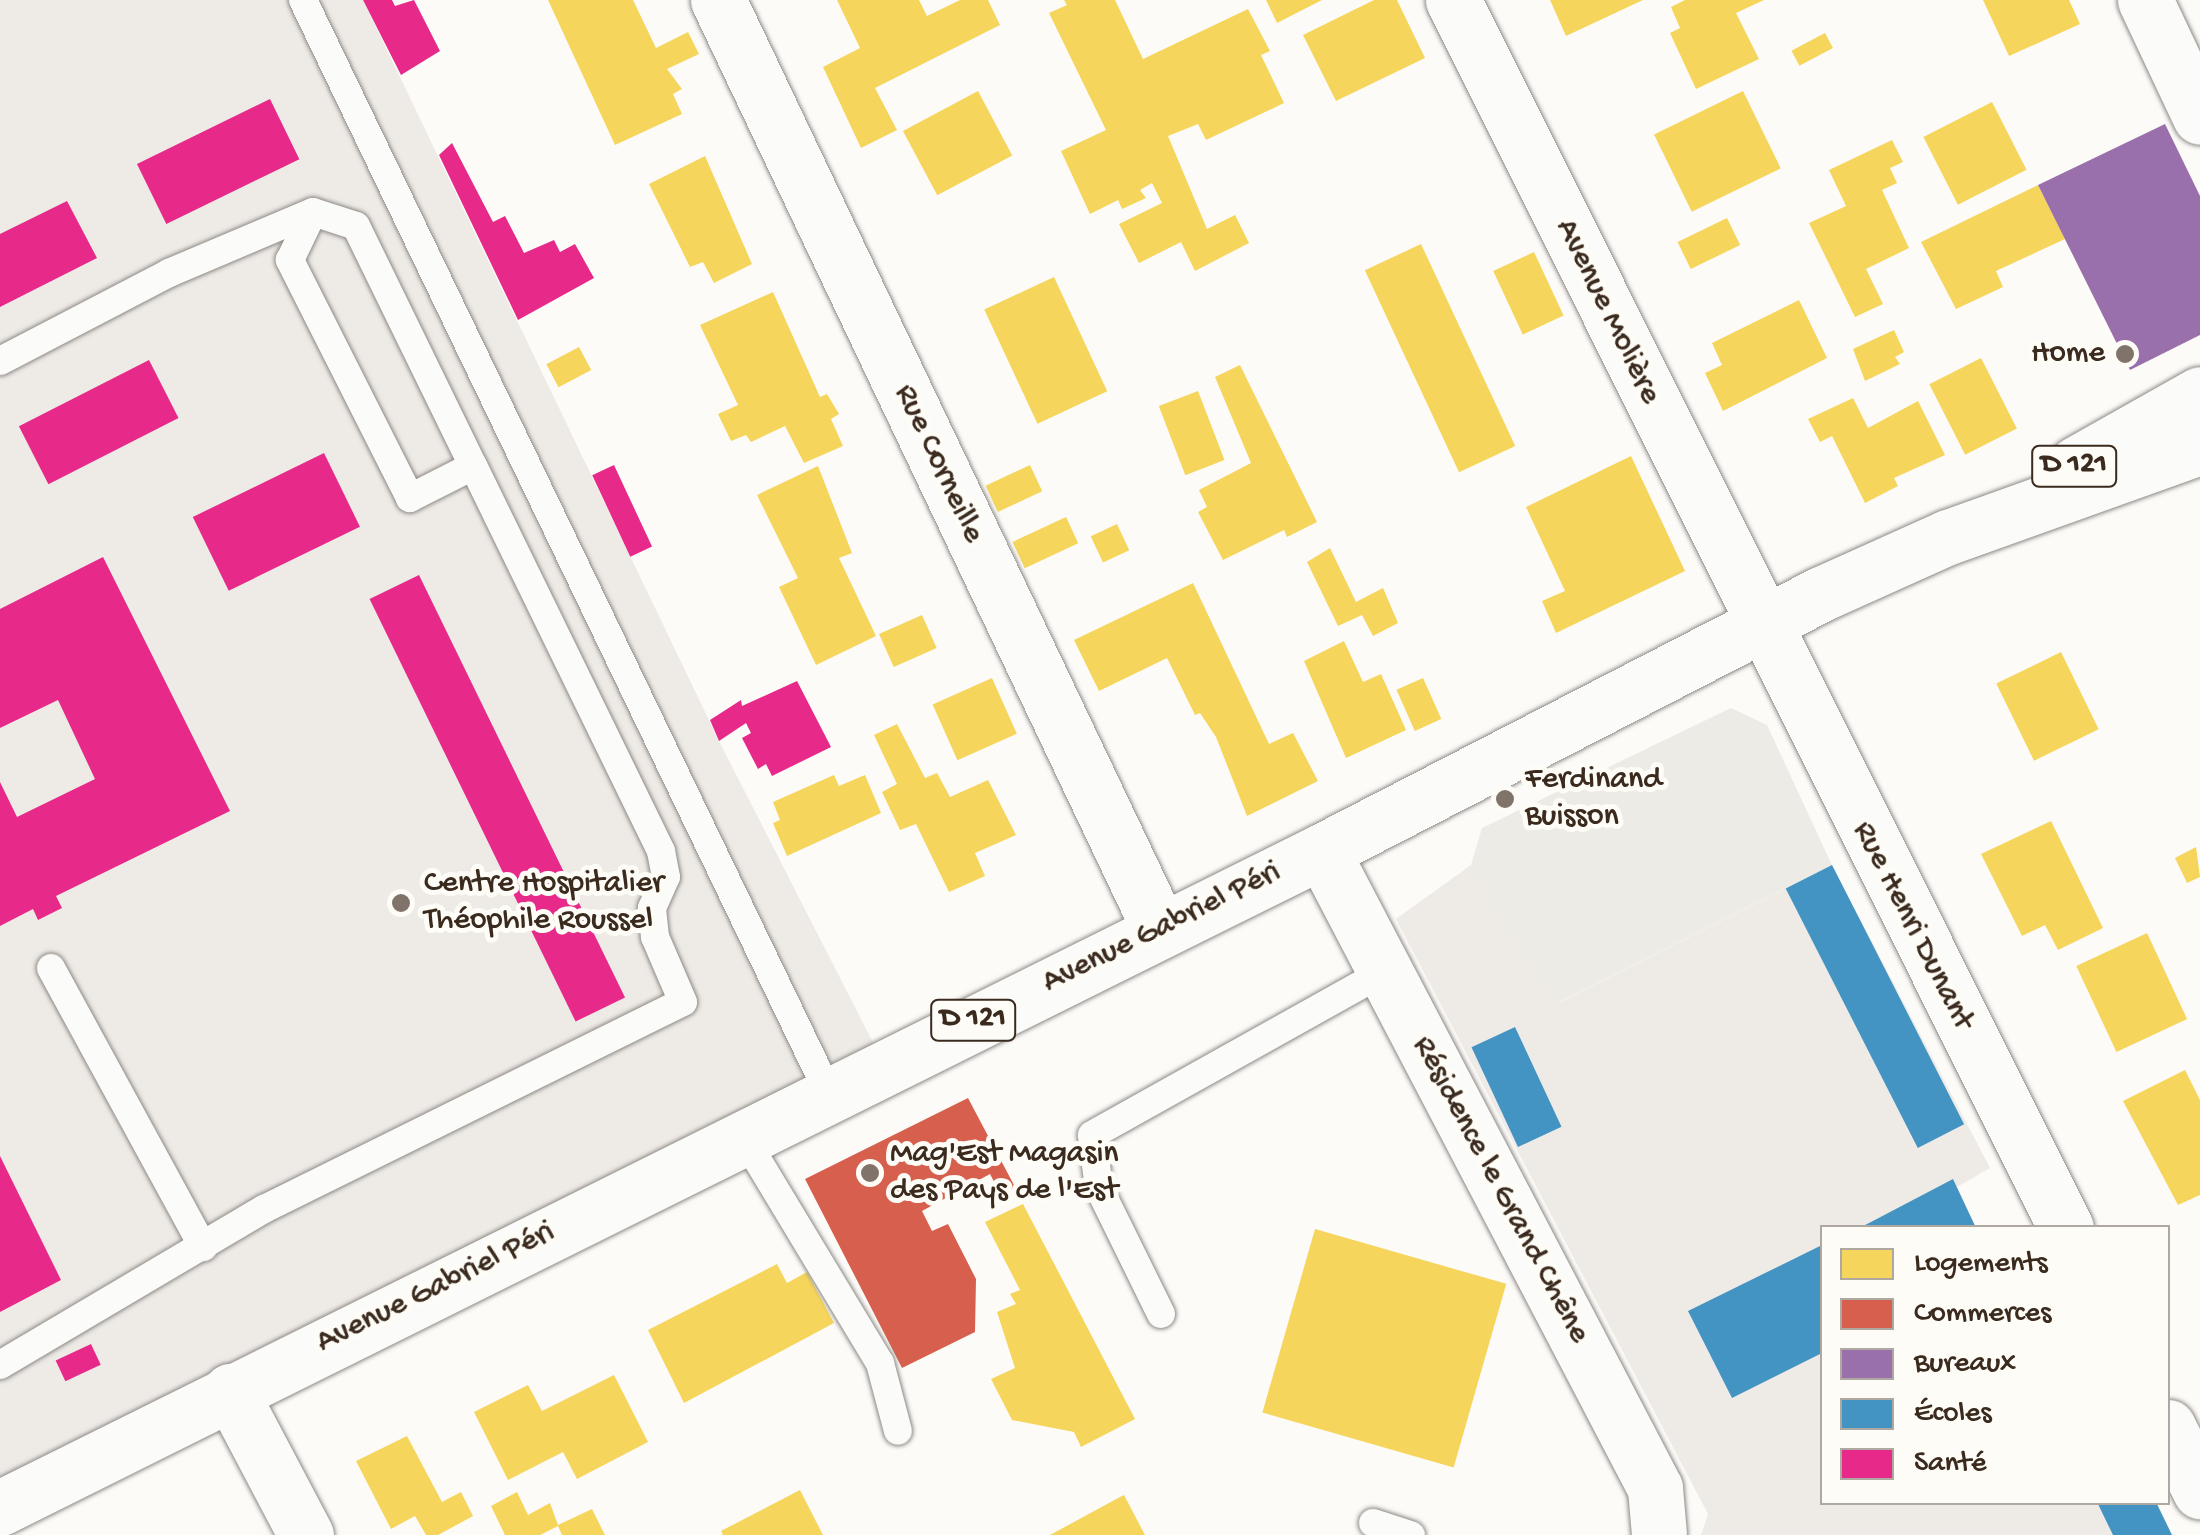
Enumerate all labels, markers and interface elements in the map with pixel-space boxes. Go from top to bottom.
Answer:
street label: Avenue Molière [1546,213,1668,411]
place label: Home [2031,335,2105,373]
marker: Home [2114,343,2136,365]
street label: Rue Corneille [885,379,991,549]
road number: D 121 [2029,441,2119,491]
place label: Ferdinand Buisson [1525,762,1662,837]
marker: Ferdinand Buisson [1494,788,1516,810]
street label: Rue Henri Dunant [1843,815,1981,1037]
street label: Avenue Gabriel Péri [1037,854,1287,1002]
place label: Centre Hospitalier Théophile Roussel [424,866,664,941]
marker: Centre Hospitalier Théophile Roussel [388,890,414,916]
road number: D 121 [928,995,1018,1045]
street label: Résidence le Grand Chêne [1403,1030,1597,1350]
place label: Mag'Est Magasin des Pays de l'Est [890,1136,1119,1211]
marker: Mag'Est Magasin des Pays de l'Est [859,1162,881,1184]
street label: Avenue Gabriel Péri [311,1214,561,1362]
legend [1820,1225,2170,1505]
text: Logements [1914,1247,2047,1282]
text: Commerces [1914,1297,2051,1332]
text: Bureaux [1914,1347,2016,1382]
text: Écoles [1914,1397,1992,1432]
text: Santé [1914,1447,1987,1482]

